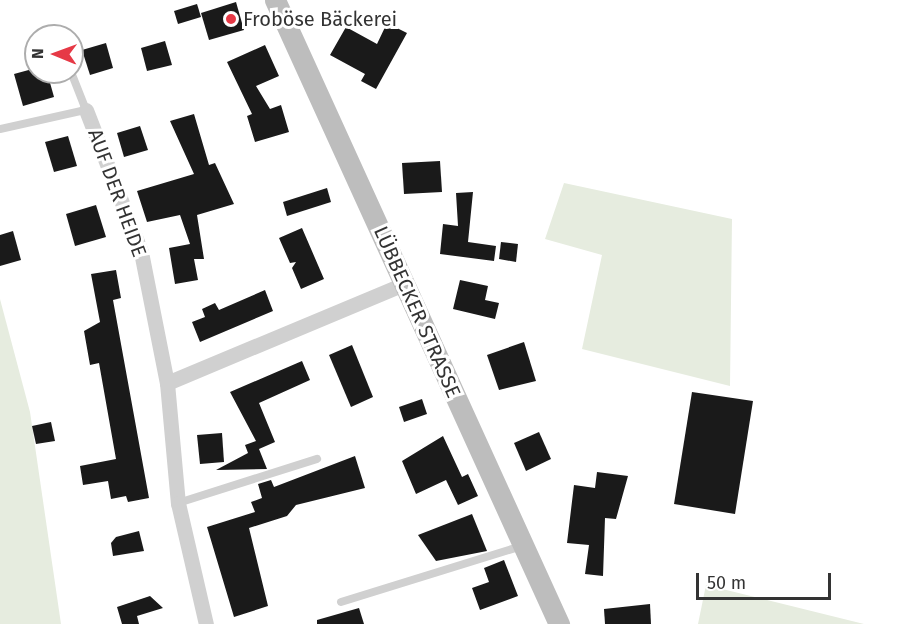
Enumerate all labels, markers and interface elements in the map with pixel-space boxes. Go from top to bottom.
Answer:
place label: Froböse Bäckerei [243,7,397,31]
marker: Froböse Bäckerei [224,12,238,26]
north arrow [24,24,84,84]
text: N [28,48,47,59]
street label: AUF DER HEIDE [83,126,151,260]
street label: LÜBBECKER STRASSE [368,223,466,401]
scale bar [699,561,834,599]
text: 50 m [707,572,746,594]

